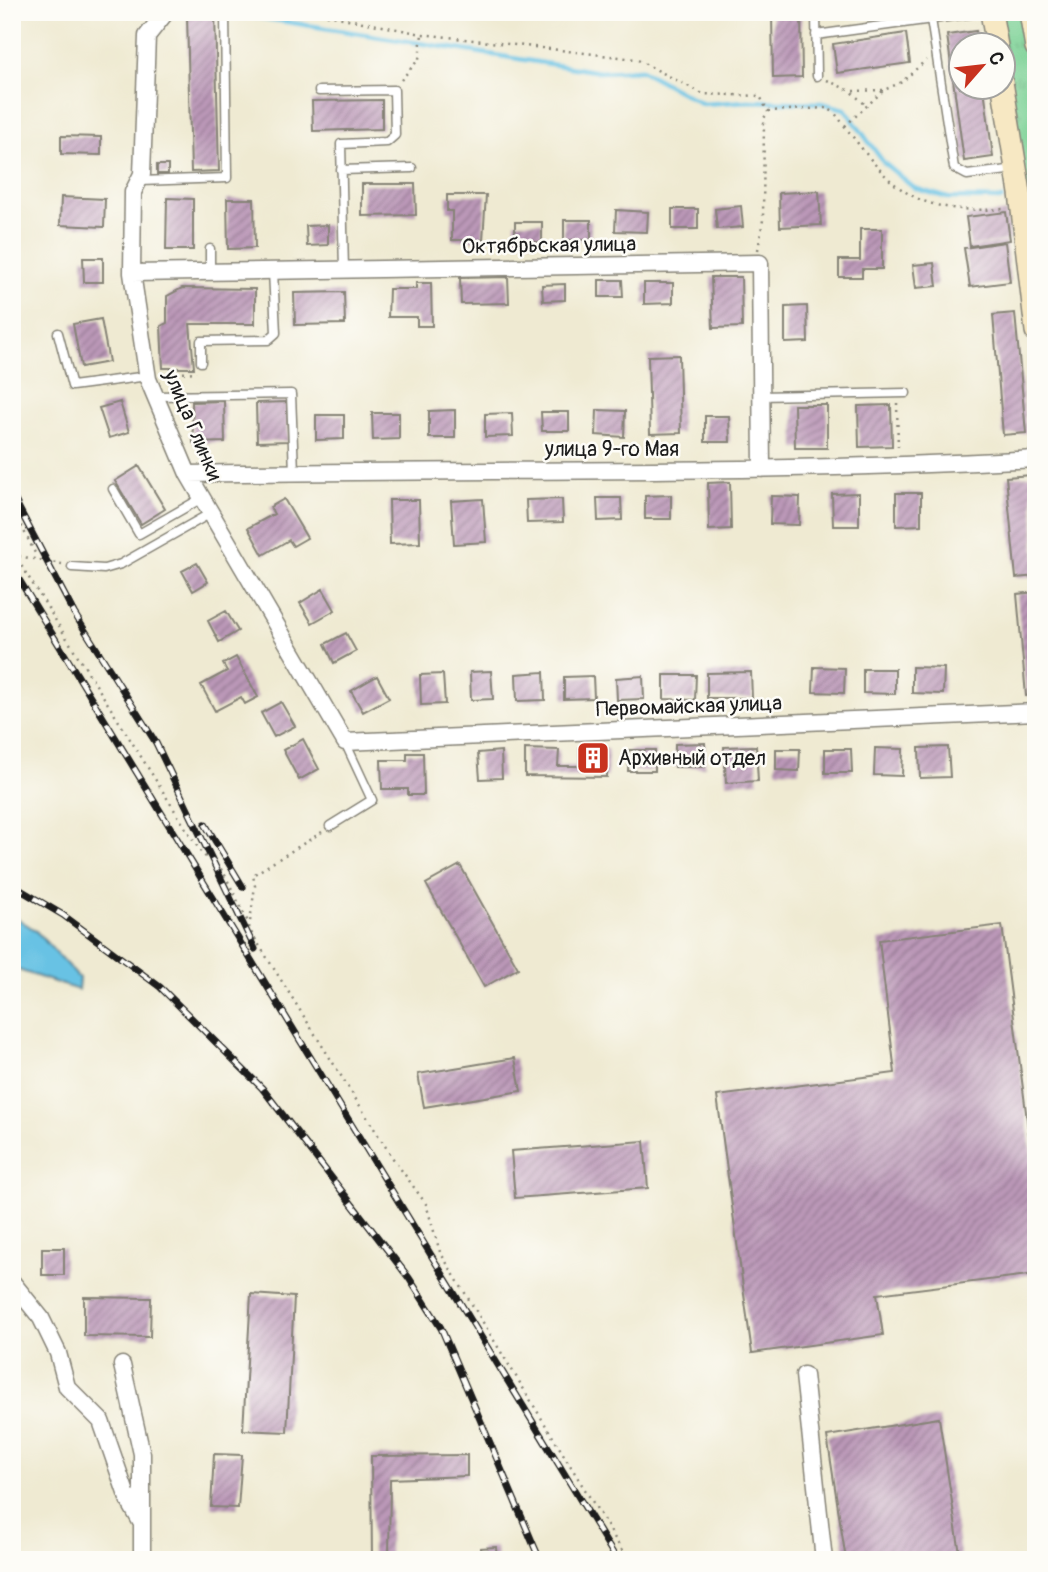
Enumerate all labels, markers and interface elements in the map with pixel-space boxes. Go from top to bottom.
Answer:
north arrow [946,32,1016,102]
text: С [983,48,1010,70]
street label: Октябрьская улица [462,230,636,261]
street label: улица Глинки [157,365,228,485]
street label: улица 9-го Мая [544,436,679,463]
street label: Первомайская улица [596,690,783,723]
building icon: Архивный отдел [574,739,612,777]
place label: Архивный отдел [618,745,766,772]

